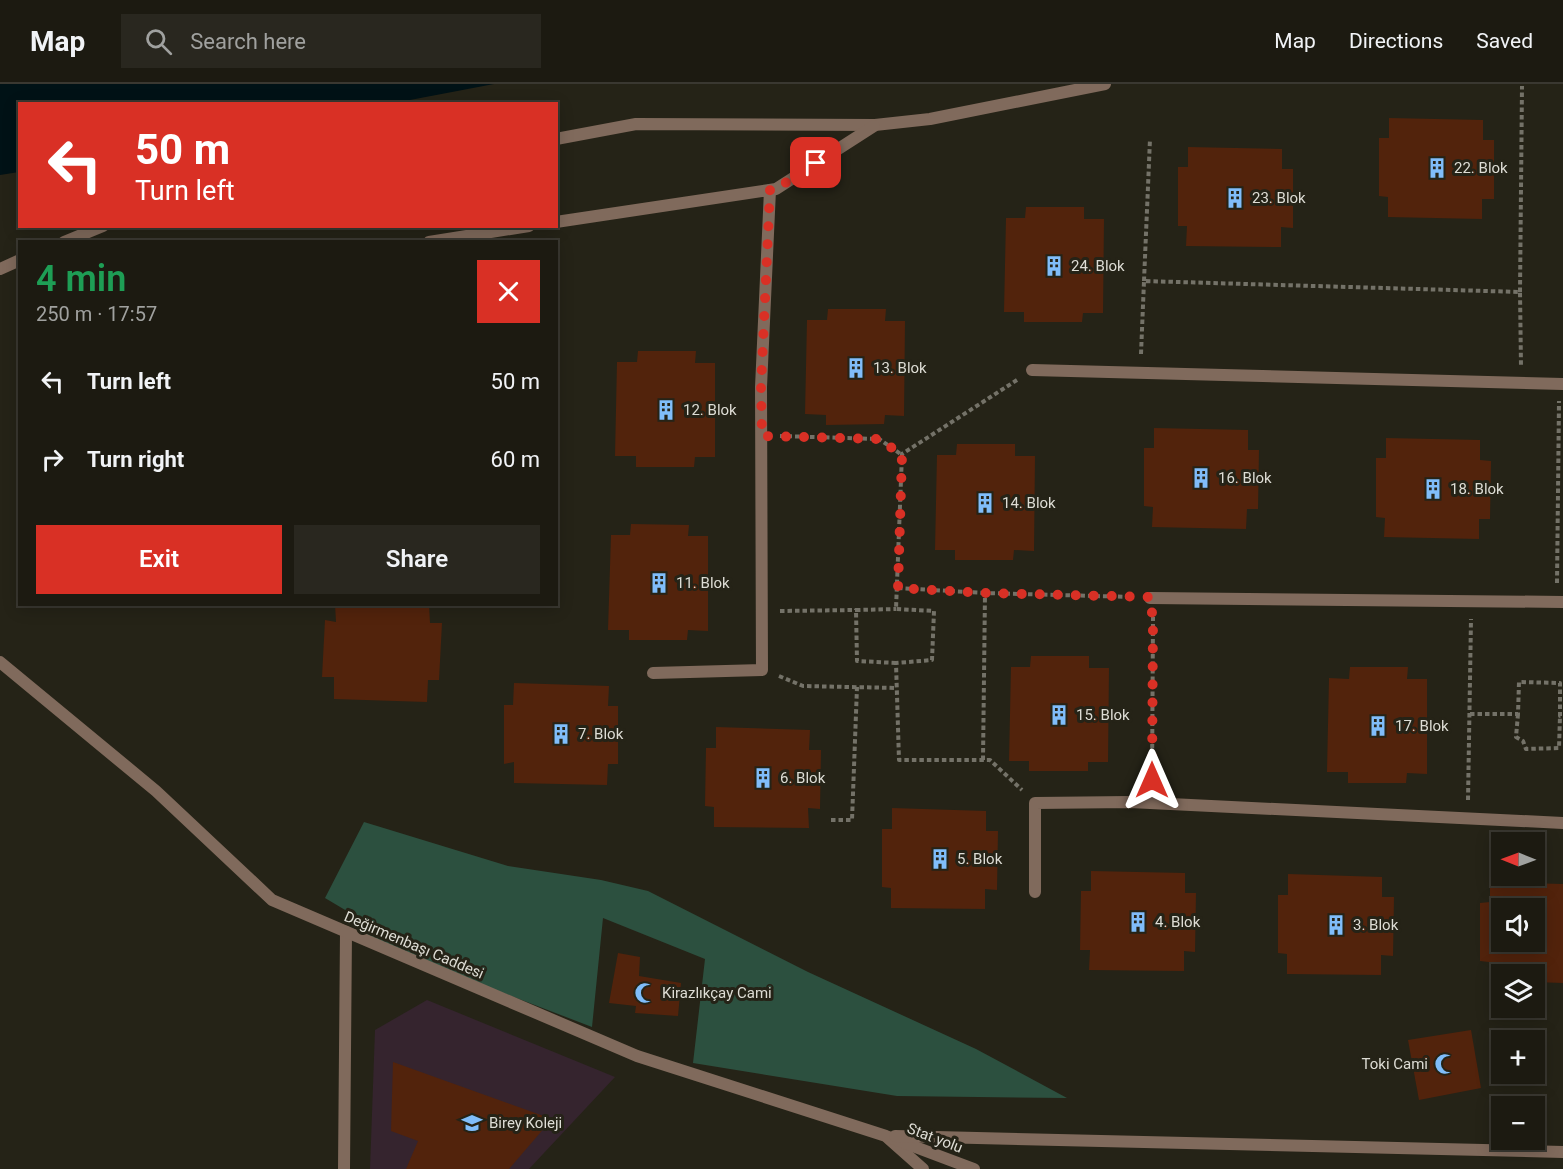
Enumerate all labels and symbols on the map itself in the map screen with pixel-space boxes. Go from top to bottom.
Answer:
pin [790,137,841,188]
building icon: 22. Blok [1425,156,1449,180]
place label: 22. Blok [1454,159,1508,177]
building icon: 23. Blok [1223,186,1247,210]
place label: 23. Blok [1252,189,1306,207]
building icon: 24. Blok [1042,254,1066,278]
place label: 24. Blok [1071,257,1125,275]
building icon: 13. Blok [844,356,868,380]
place label: 13. Blok [873,359,927,377]
building icon: 12. Blok [654,398,678,422]
place label: 12. Blok [683,401,737,419]
building icon: 16. Blok [1189,466,1213,490]
place label: 16. Blok [1218,469,1272,487]
building icon: 18. Blok [1421,477,1445,501]
place label: 18. Blok [1450,480,1504,498]
building icon: 14. Blok [973,491,997,515]
place label: 14. Blok [1002,494,1056,512]
building icon: 11. Blok [647,571,671,595]
place label: 11. Blok [676,574,730,592]
building icon: 15. Blok [1047,703,1071,727]
place label: 15. Blok [1076,706,1130,724]
building icon: 17. Blok [1366,714,1390,738]
place label: 17. Blok [1395,717,1449,735]
building icon: 7. Blok [549,722,573,746]
place label: 7. Blok [578,725,624,743]
position arrow [1120,748,1184,812]
building icon: 6. Blok [751,766,775,790]
place label: 6. Blok [780,769,826,787]
north arrow [1491,832,1545,886]
building icon: 5. Blok [928,847,952,871]
place label: 5. Blok [957,850,1003,868]
street label: Değirmenbaşı Caddesi [341,907,487,983]
building icon: 4. Blok [1126,910,1150,934]
place label: 4. Blok [1155,913,1201,931]
building icon: 3. Blok [1324,913,1348,937]
place label: 3. Blok [1353,916,1399,934]
mosque icon: Kirazlıkçay Cami [633,981,657,1005]
place label: Kirazlıkçay Cami [662,984,772,1002]
mosque icon: Toki Cami [1433,1052,1457,1076]
place label: Toki Cami [1362,1055,1428,1073]
school or university icon: Birey Koleji [460,1111,484,1135]
place label: Birey Koleji [489,1114,562,1132]
street label: Stat yolu [905,1119,965,1157]

